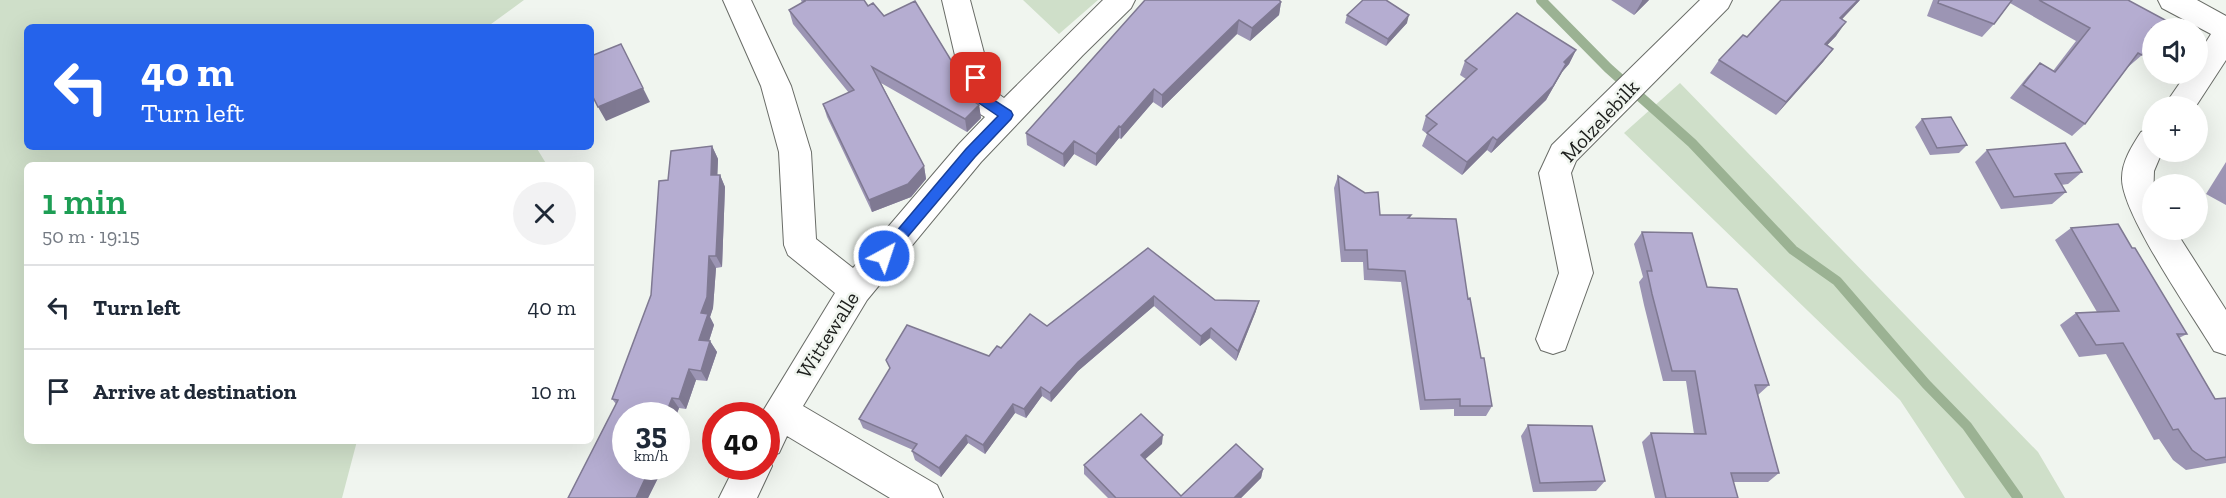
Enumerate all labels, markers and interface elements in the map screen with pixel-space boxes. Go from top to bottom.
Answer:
map controls [2142,18,2208,240]
button: sound [2142,18,2208,84]
text: 40 m [141,46,234,97]
icon: left [42,48,120,126]
pin [950,52,1001,103]
icon: arrive [959,61,992,94]
street label: Molzelebilk [1555,74,1644,167]
button: + [2142,96,2208,162]
text: Turn left [141,97,244,129]
button: − [2142,174,2208,240]
text: 1 min [42,180,127,223]
button: close [513,182,576,245]
text: 50 m · 19:15 [42,224,140,248]
position arrow [852,224,916,288]
street label: Wittewalle [791,287,864,383]
icon: left [42,291,75,324]
text: Turn left [93,294,180,321]
text: 40 m [527,294,576,321]
icon: arrive [42,375,75,408]
text: Arrive at destination [93,378,296,405]
text: 10 m [531,378,576,405]
speed limit sign: 40 [702,402,780,480]
text: 35 [635,416,667,452]
text: km/h [634,447,668,465]

